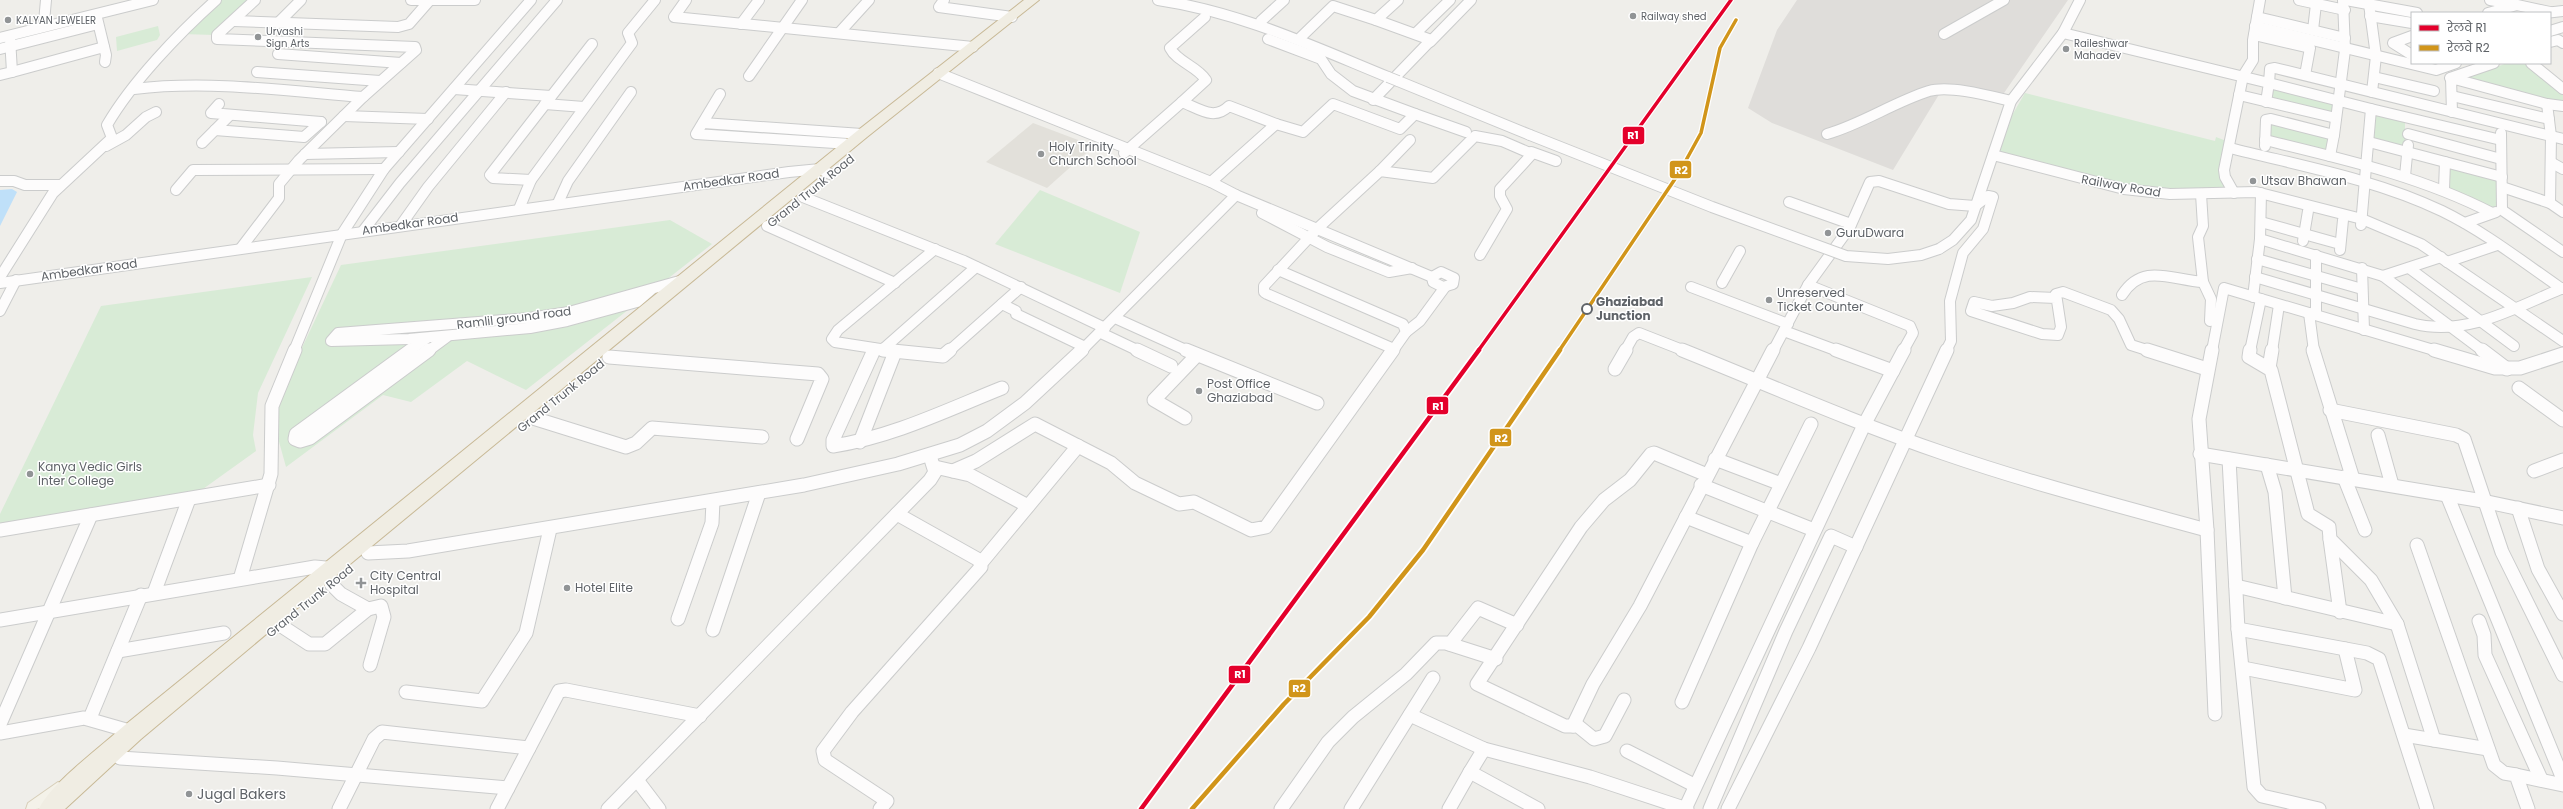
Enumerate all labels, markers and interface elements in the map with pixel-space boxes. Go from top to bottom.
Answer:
place label: Railway shed [1641,9,1707,24]
marker: Railway shed [1628,11,1638,21]
legend [2411,12,2551,64]
place label: KALYAN JEWELER [16,13,96,28]
marker: KALYAN JEWELER [3,15,13,25]
text: रेलवे R1 [2446,19,2487,36]
place label: Urvashi Sign Arts [266,24,310,51]
marker: Urvashi Sign Arts [253,32,263,42]
place label: Raileshwar Mahadev [2074,36,2129,63]
text: रेलवे R2 [2446,39,2490,56]
marker: Raileshwar Mahadev [2061,44,2071,54]
line badge: R1 [1622,126,1645,145]
text: R1 [1627,127,1639,143]
place label: Holy Trinity Church School [1049,138,1137,169]
marker: Holy Trinity Church School [1036,149,1046,159]
street label: Grand Trunk Road [763,150,858,231]
line badge: R2 [1669,160,1692,179]
text: R2 [1674,162,1688,178]
street label: Ambedkar Road [682,164,780,195]
street label: Railway Road [2080,170,2162,201]
place label: Utsav Bhawan [2261,172,2347,189]
marker: Utsav Bhawan [2248,176,2258,186]
street label: Ambedkar Road [361,208,459,239]
place label: GuruDwara [1836,224,1904,241]
marker: GuruDwara [1823,228,1833,238]
street label: Ambedkar Road [40,254,138,285]
place label: Unreserved Ticket Counter [1777,284,1864,315]
place label: Ghaziabad Junction [1596,293,1663,324]
marker: Unreserved Ticket Counter [1764,295,1774,305]
street label: Ramlil ground road [456,302,572,333]
marker: Ghaziabad Junction [1581,303,1593,315]
street label: Grand Trunk Road [513,355,608,436]
place label: Post Office Ghaziabad [1207,375,1273,406]
marker: Post Office Ghaziabad [1194,386,1204,396]
line badge: R1 [1426,396,1449,415]
text: R1 [1432,398,1444,414]
line badge: R2 [1489,428,1512,447]
text: R2 [1494,430,1508,446]
place label: Kanya Vedic Girls Inter College [38,458,142,489]
marker: Kanya Vedic Girls Inter College [25,469,35,479]
street label: Grand Trunk Road [262,560,357,641]
place label: City Central Hospital [370,567,441,598]
marker: City Central Hospital [355,577,367,589]
place label: Hotel Elite [575,579,633,596]
marker: Hotel Elite [562,583,572,593]
line badge: R1 [1228,665,1251,684]
text: R1 [1234,666,1246,682]
line badge: R2 [1288,679,1311,698]
text: R2 [1292,680,1306,696]
place label: Jugal Bakers [197,784,286,804]
marker: Jugal Bakers [184,789,194,799]

